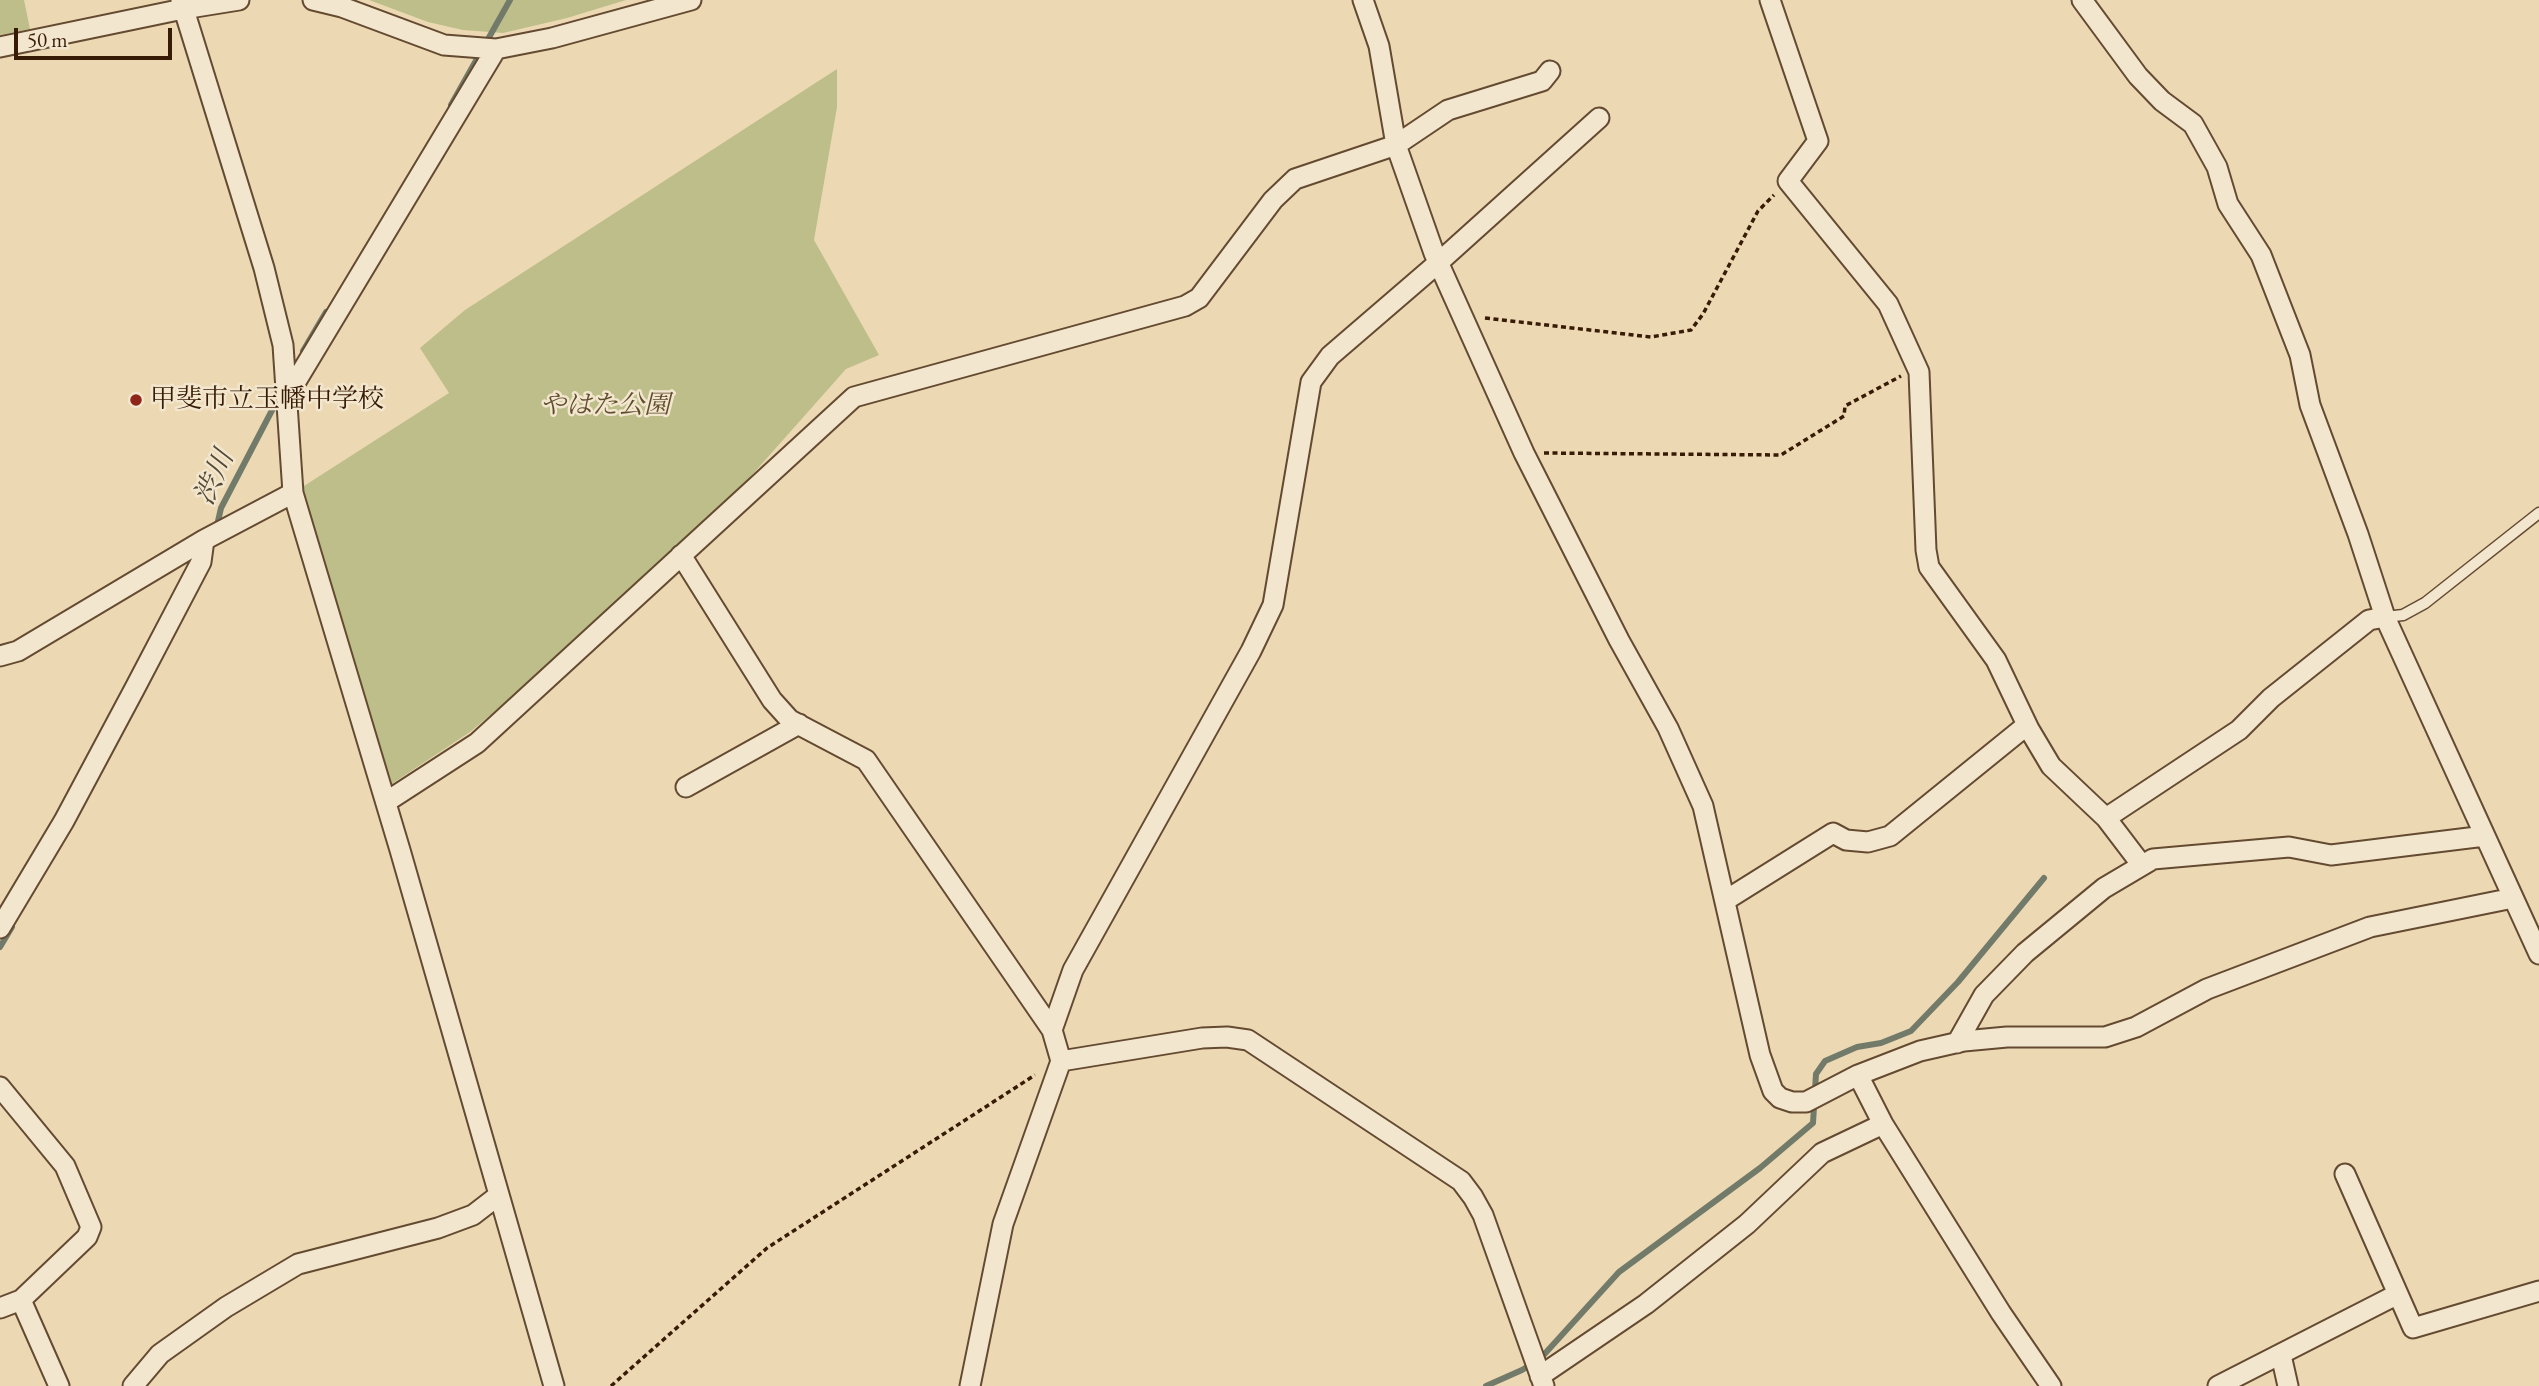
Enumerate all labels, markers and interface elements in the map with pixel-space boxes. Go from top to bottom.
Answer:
scale bar [18,14,175,58]
text: 50 m [27,26,68,53]
place label: 甲斐市立玉幡中学校 [150,384,384,416]
park label: やはた公園 [540,390,670,422]
marker: 甲斐市立玉幡中学校 [128,392,144,408]
water label: 渋川 [188,446,242,510]

